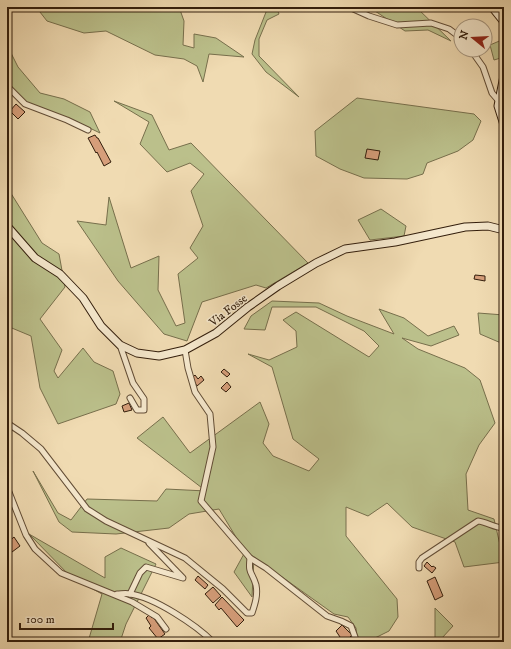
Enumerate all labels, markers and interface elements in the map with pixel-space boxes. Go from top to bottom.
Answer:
north arrow [453,18,493,58]
text: N [456,29,472,42]
street label: Via Fosse [206,291,250,330]
scale bar [20,605,113,631]
text: 100 m [26,612,55,627]

